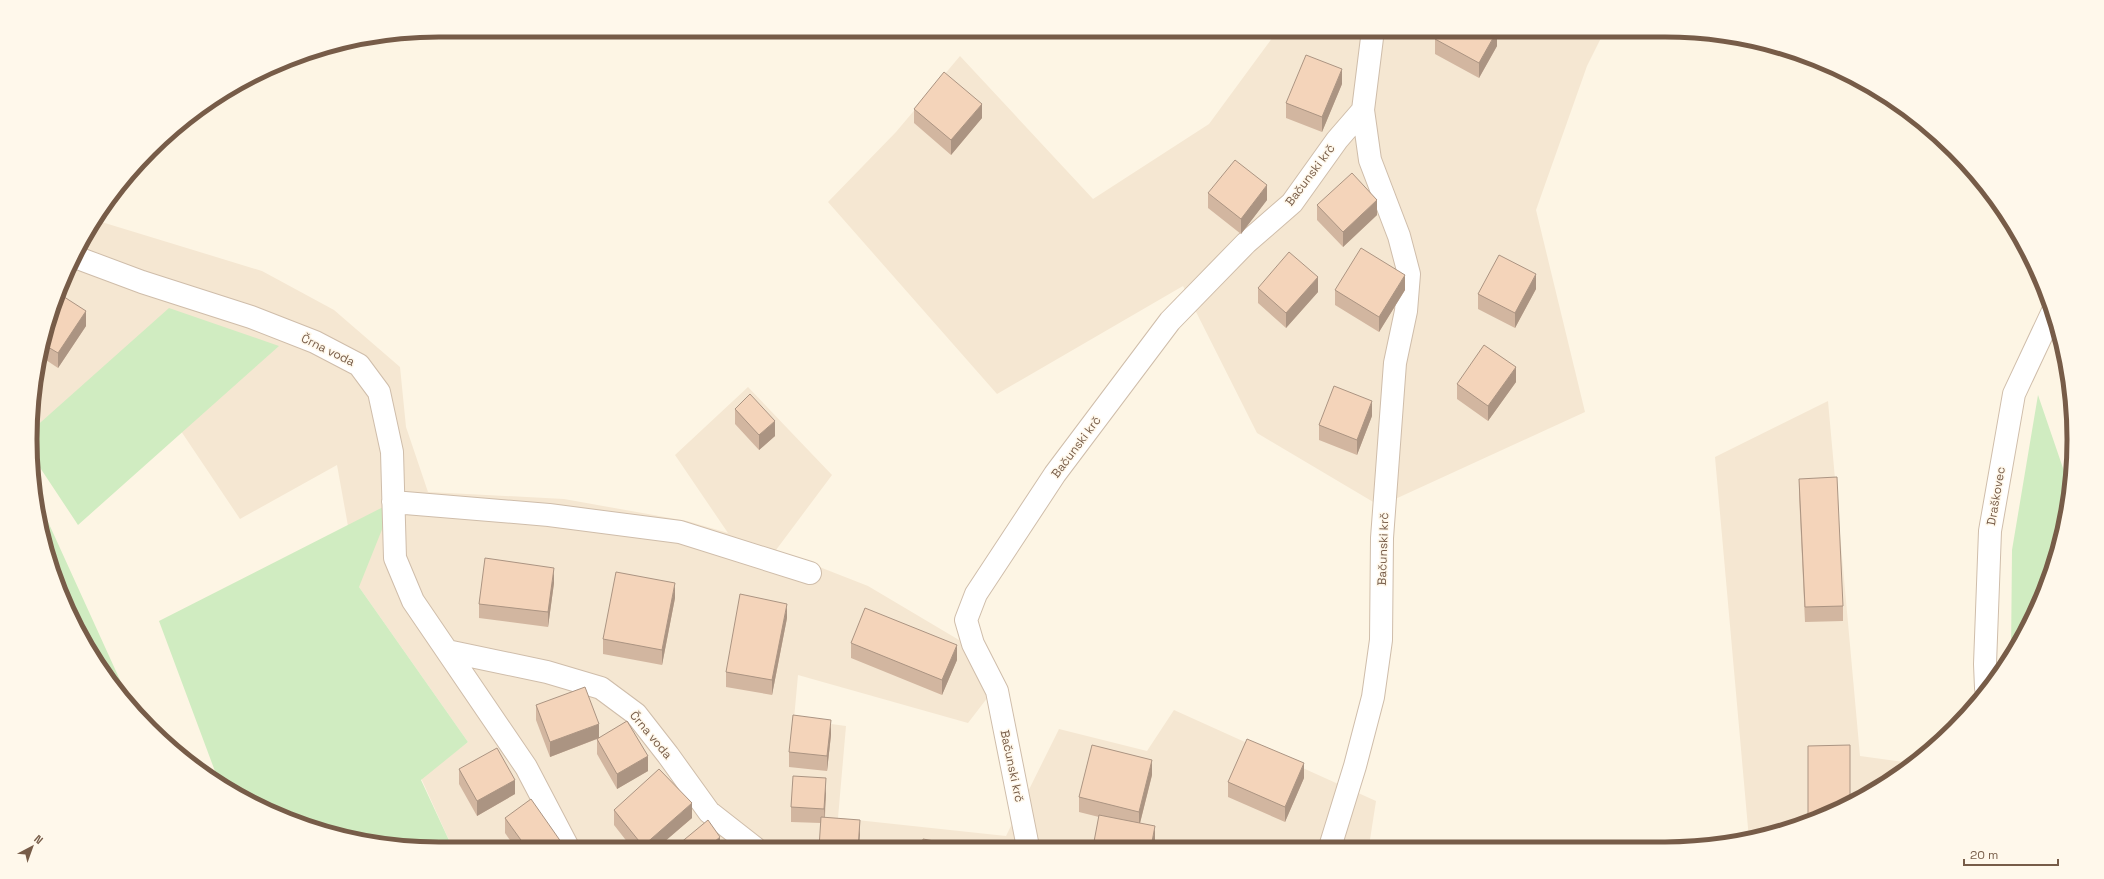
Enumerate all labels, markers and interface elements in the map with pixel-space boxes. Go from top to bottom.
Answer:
street label: Bačunski krč [1282,141,1338,209]
street label: Črna voda [298,330,358,370]
street label: Bačunski krč [1048,413,1104,481]
street label: Draškovec [1983,465,2009,527]
street label: Bačunski krč [1374,512,1392,586]
street label: Črna voda [626,708,676,762]
street label: Bačunski krč [997,728,1027,804]
north arrow [12,827,52,867]
text: N [31,832,46,847]
scale bar [1964,841,2058,867]
text: 20 m [1970,847,1998,863]

